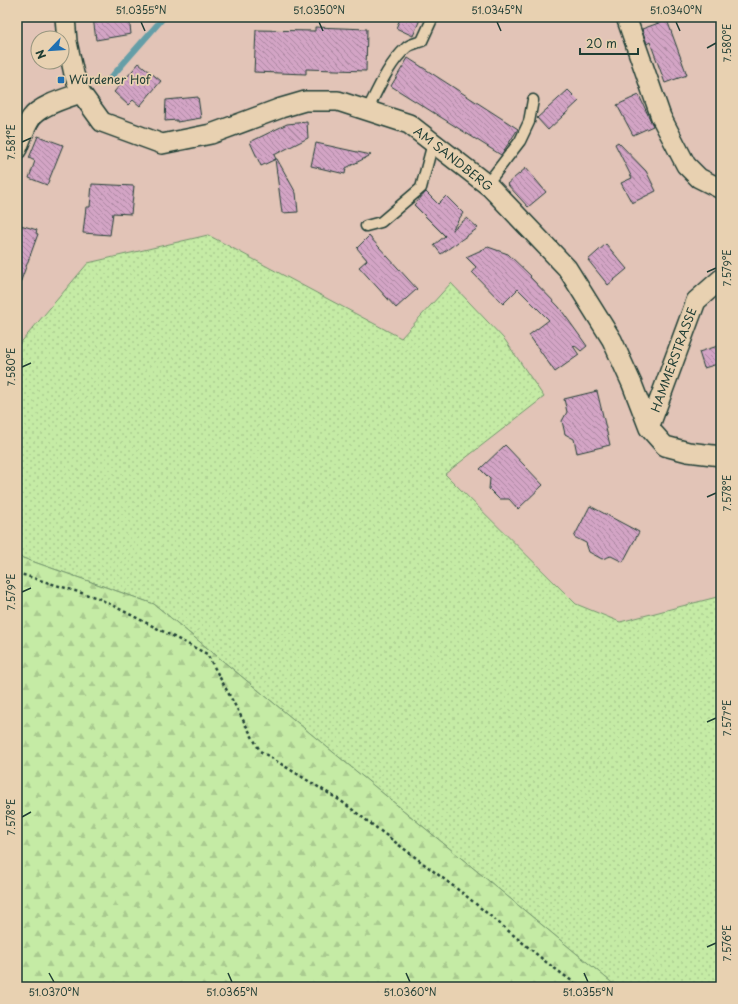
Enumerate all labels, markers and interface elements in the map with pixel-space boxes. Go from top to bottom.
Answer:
text: 51.0355°N [115,2,167,17]
text: 51.0350°N [293,2,345,17]
text: 51.0345°N [471,2,523,17]
text: 51.0340°N [650,2,703,17]
text: 7.580°E [719,24,734,62]
north arrow [30,30,70,70]
scale bar [580,30,638,56]
text: 20 m [586,34,617,52]
text: N [31,47,50,62]
place label: Würdener Hof [69,70,152,88]
marker: Würdener Hof [56,75,66,85]
street label: AM SANDBERG [410,122,497,195]
text: 7.581°E [3,124,18,160]
text: 7.579°E [719,249,734,287]
street label: HAMMERSTRASSE [646,305,700,415]
text: 7.580°E [3,348,18,386]
text: 7.578°E [719,475,734,511]
text: 7.579°E [3,573,18,611]
text: 7.577°E [719,700,734,736]
text: 7.578°E [3,799,18,835]
text: 7.576°E [719,925,734,961]
text: 51.0370°N [28,984,80,999]
text: 51.0365°N [206,984,258,999]
text: 51.0360°N [383,984,437,999]
text: 51.0355°N [562,984,614,999]

